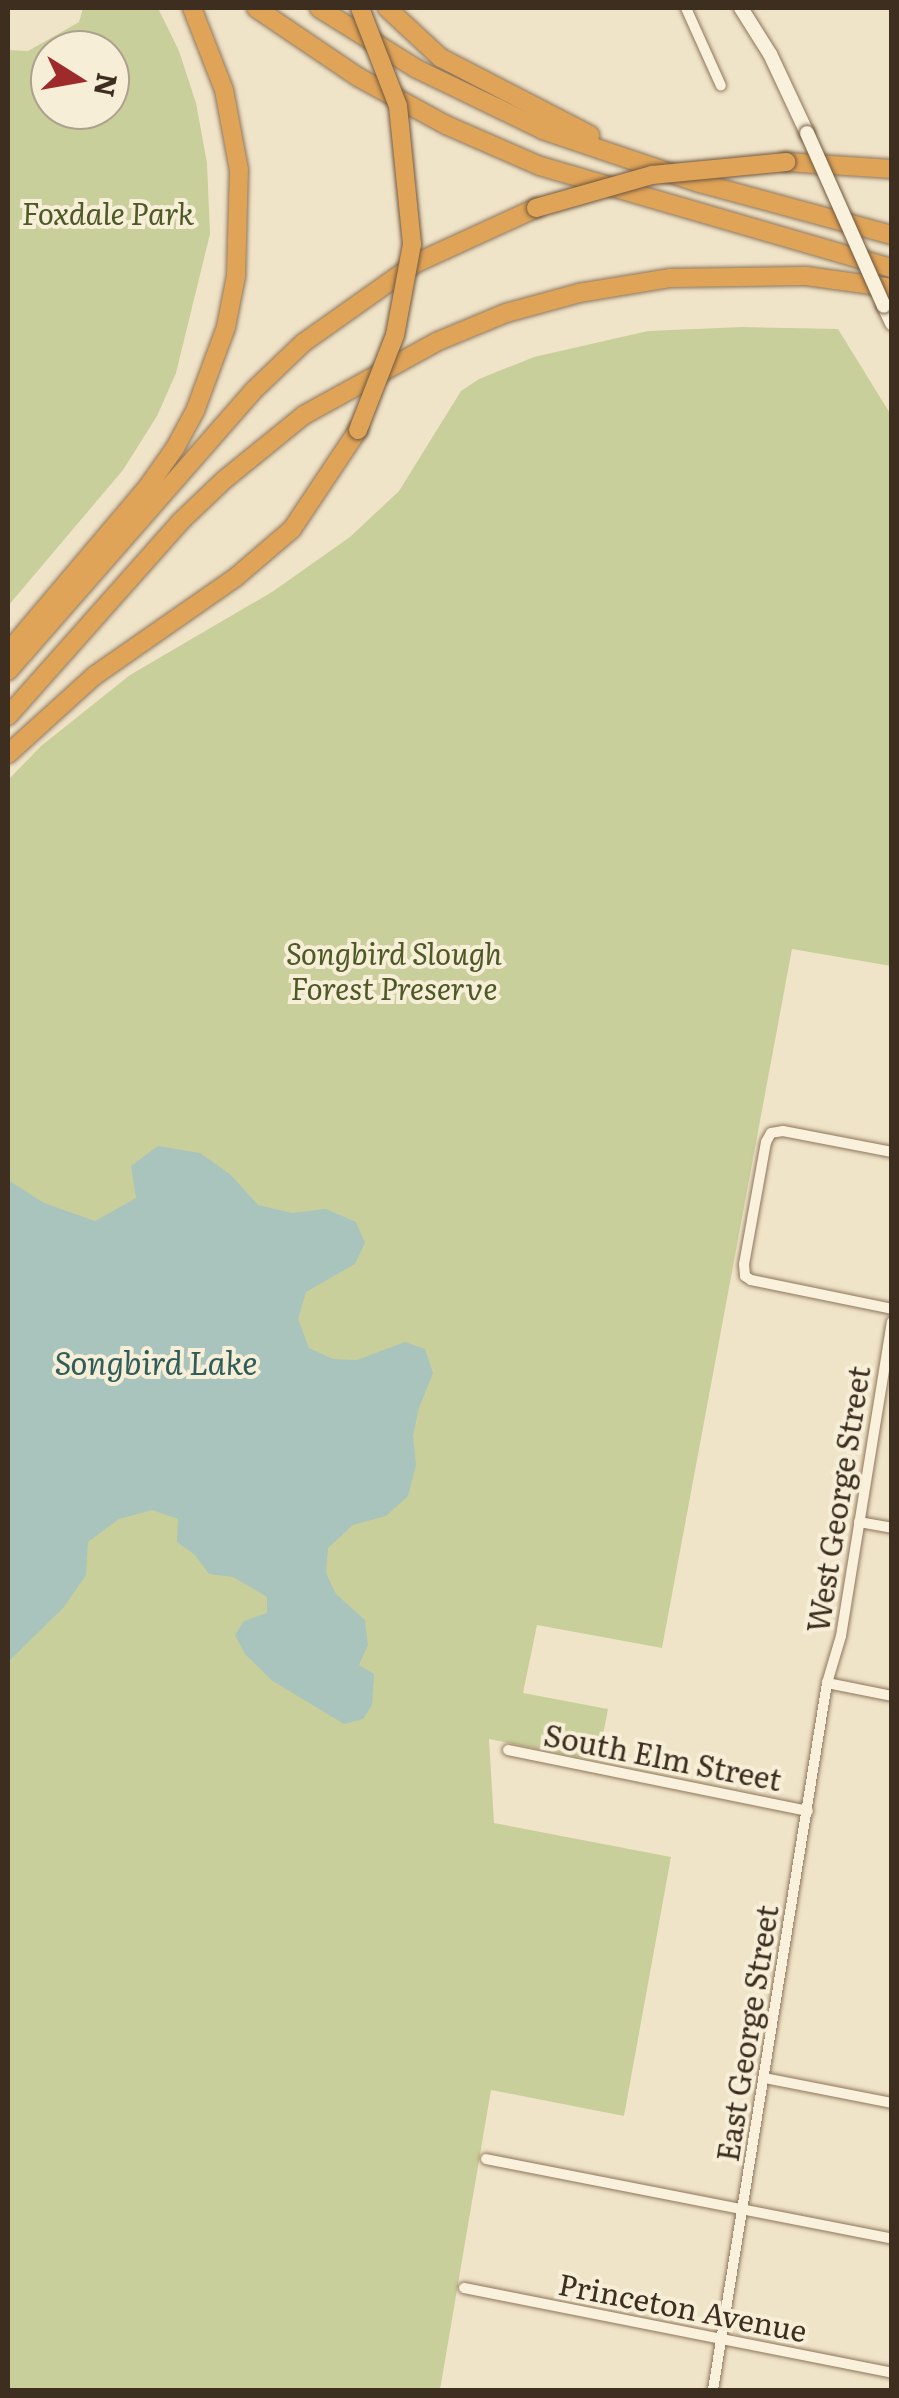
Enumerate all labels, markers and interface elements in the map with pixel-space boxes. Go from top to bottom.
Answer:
north arrow [30,30,130,130]
text: N [85,70,130,101]
park label: Foxdale Park [22,194,194,230]
park label: Songbird Slough Forest Preserve [286,934,502,1004]
water label: Songbird Lake [54,1342,258,1380]
street label: West George Street [798,1363,876,1635]
street label: South Elm Street [541,1715,785,1797]
street label: East George Street [708,1902,784,2164]
street label: Princeton Avenue [556,2264,810,2348]

